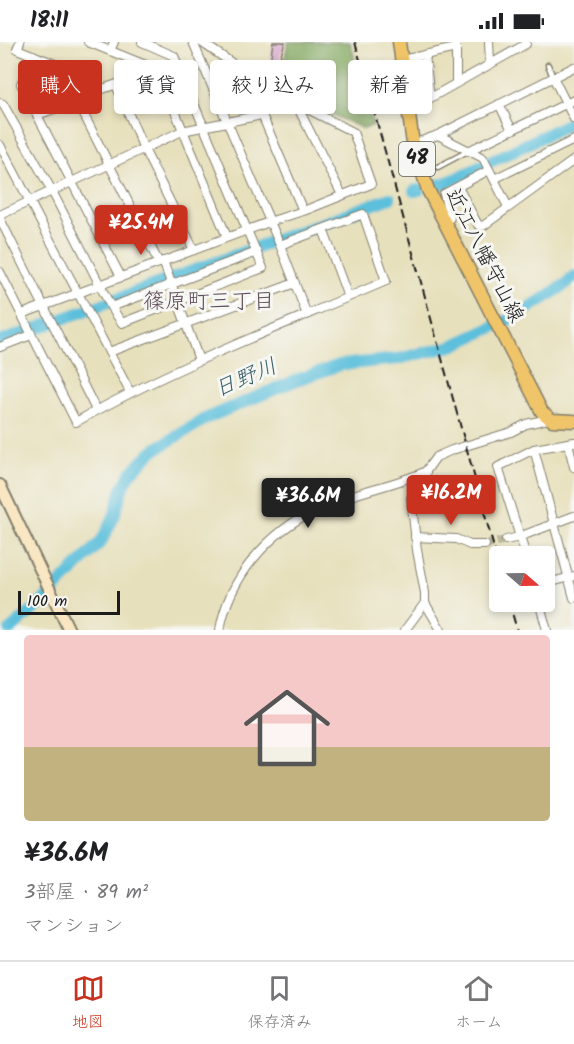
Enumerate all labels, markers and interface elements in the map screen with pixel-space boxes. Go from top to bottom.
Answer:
text: 18:11 [30,4,68,39]
chip: 購入 [18,60,102,114]
chip: 賃貸 [114,60,198,114]
chip: 絞り込み [210,60,336,114]
chip: 新着 [348,60,432,114]
road number: 48 [399,142,435,176]
street label: 近江八幡守山線 [436,183,532,329]
pin: ¥25.4M [92,205,190,256]
text: ¥25.4M [109,208,173,240]
district label: 篠原町三丁目 [143,285,275,320]
water label: 日野川 [209,350,283,408]
pin: ¥16.2M [402,475,500,526]
pin: ¥36.6M [259,478,357,529]
text: ¥16.2M [421,478,481,510]
text: ¥36.6M [276,481,340,513]
north arrow [489,546,555,612]
map controls [489,546,555,612]
scale bar [18,588,120,616]
text: 100 m [27,589,67,614]
icon: home [233,674,341,782]
text: ¥36.6M [24,833,108,875]
text: 3部屋 · 89 m² [24,877,148,909]
text: マンション [24,911,123,943]
tab: 地図 [72,972,105,1035]
tab: 保存済み [248,972,312,1035]
tab: ホーム [455,972,502,1035]

